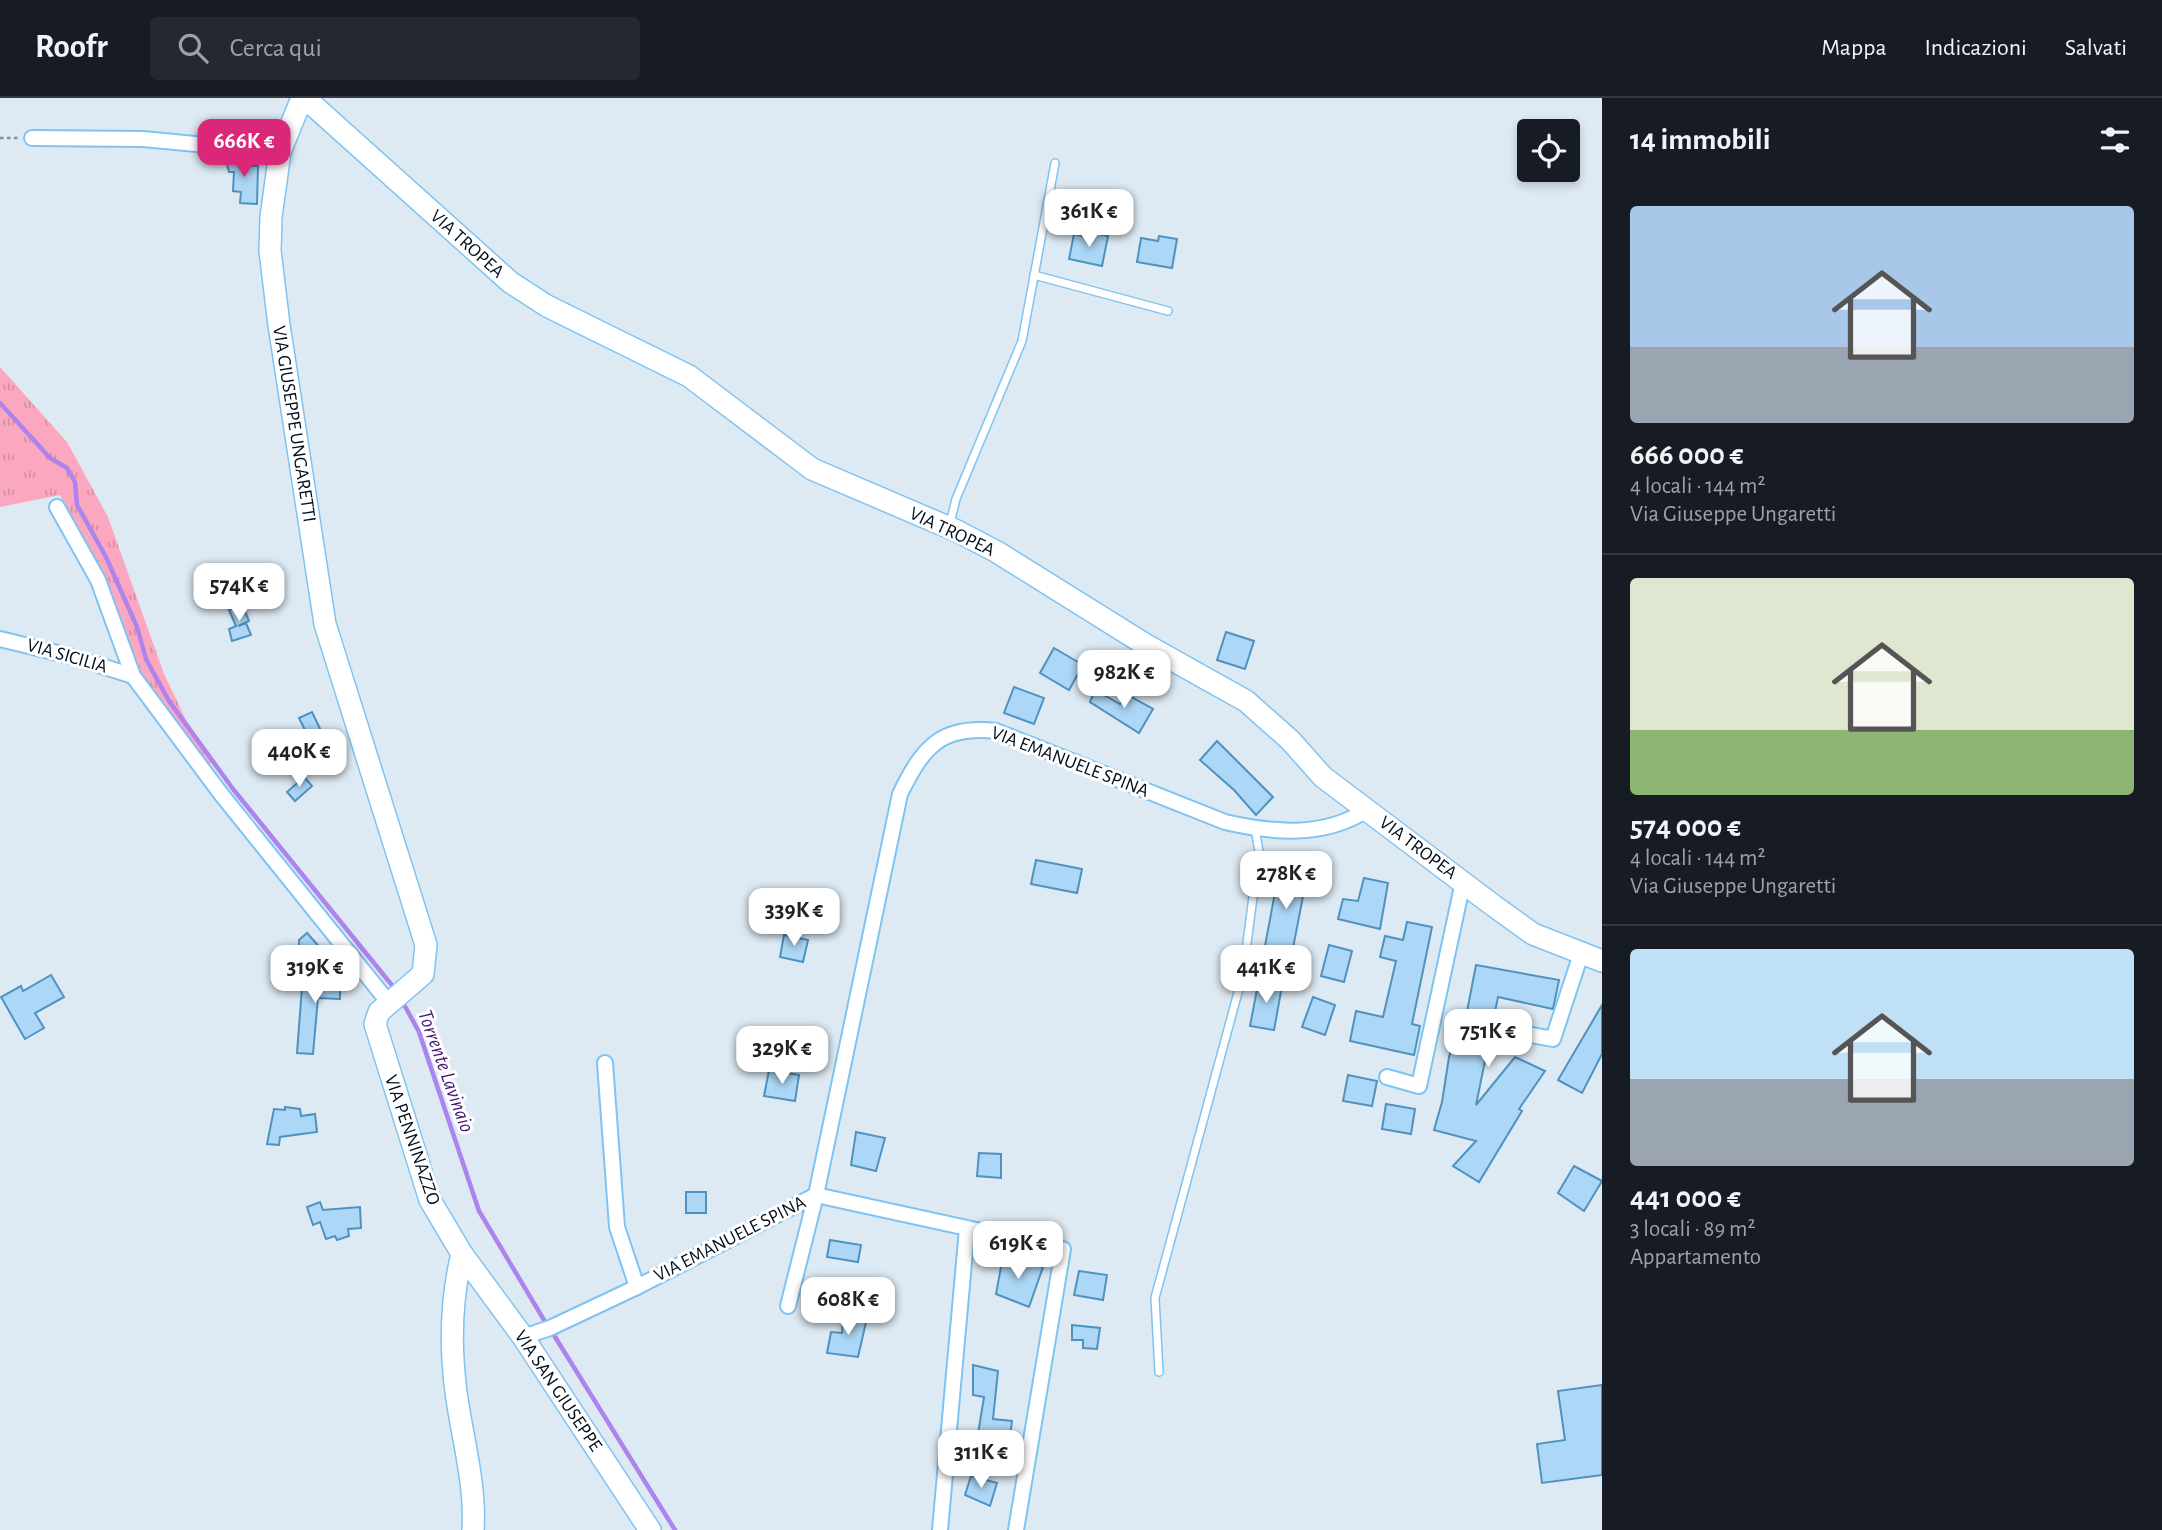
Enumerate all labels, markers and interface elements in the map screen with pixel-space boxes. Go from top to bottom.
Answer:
search box [150,17,640,80]
icon: search [174,29,212,67]
text: Roofr [35,31,108,64]
text: Cerca qui [230,35,322,61]
text: Mappa [1821,36,1886,60]
text: Indicazioni [1924,36,2027,60]
text: Salvati [2065,36,2127,60]
map controls [1517,119,1580,182]
button: locate [1517,119,1580,182]
pin: 666K € [187,120,301,179]
icon: filters [2096,121,2134,159]
text: 14 immobili [1630,125,1771,155]
text: 666K € [214,130,274,153]
pin: 361K € [1032,190,1146,249]
text: 361K € [1061,200,1117,223]
street label: VIA TROPEA [427,206,507,282]
icon: home [1819,252,1945,378]
street label: VIA GIUSEPPE UNGARETTI [269,324,319,524]
text: 666 000 € [1630,440,1743,470]
text: 4 locali · 144 m² [1630,475,1765,498]
text: Via Giuseppe Ungaretti [1630,503,1836,526]
street label: VIA TROPEA [906,504,998,560]
pin: 574K € [182,564,296,623]
text: 574K € [209,574,269,597]
icon: home [1819,624,1945,750]
street label: VIA SICILIA [25,635,109,677]
pin: 982K € [1067,650,1181,710]
text: 982K € [1094,661,1154,684]
street label: VIA EMANUELE SPINA [989,723,1151,801]
pin: 440K € [242,730,356,789]
text: 440K € [268,740,330,763]
text: 574 000 € [1630,812,1741,842]
street label: VIA TROPEA [1376,813,1460,883]
text: 4 locali · 144 m² [1630,847,1765,870]
pin: 278K € [1229,852,1343,911]
text: 278K € [1256,862,1316,885]
text: Via Giuseppe Ungaretti [1630,875,1836,898]
pin: 339K € [737,888,851,948]
text: 339K € [765,899,823,922]
pin: 319K € [258,946,372,1005]
pin: 441K € [1209,946,1323,1005]
text: 319K € [287,956,343,979]
text: 441K € [1236,956,1296,979]
icon: home [1819,995,1945,1121]
water label: Torrente Lavinaio [414,1007,478,1135]
pin: 751K € [1431,1010,1545,1069]
text: 751K € [1460,1020,1516,1043]
pin: 329K € [725,1026,839,1086]
text: 329K € [752,1037,812,1060]
street label: VIA PENNINAZZO [381,1073,443,1207]
text: 441 000 € [1630,1183,1741,1213]
street label: VIA EMANUELE SPINA [651,1193,809,1285]
text: 3 locali · 89 m² [1630,1218,1756,1241]
pin: 619K € [961,1222,1075,1281]
text: 619K € [989,1232,1047,1255]
text: Appartamento [1630,1246,1761,1269]
pin: 608K € [791,1278,905,1337]
text: 608K € [817,1288,879,1311]
street label: VIA SAN GIUSEPPE [511,1327,605,1455]
pin: 311K € [924,1430,1038,1490]
text: 311K € [954,1441,1008,1464]

